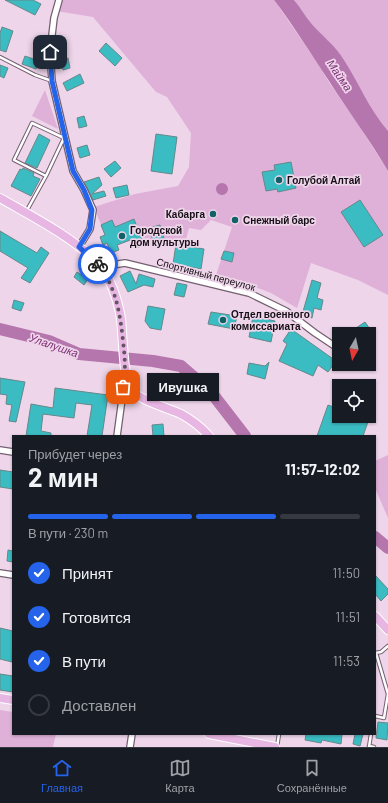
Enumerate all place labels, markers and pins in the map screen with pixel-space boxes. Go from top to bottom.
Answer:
pin [33,35,67,69]
place label: Голубой Алтай [287,174,360,186]
marker: Голубой Алтай [274,175,284,185]
place label: Кабарга [166,208,205,220]
marker: Кабарга [208,209,218,219]
place label: Снежный барс [243,214,315,226]
marker: Снежный барс [230,215,240,225]
place label: Городской дом культуры [130,224,199,248]
marker: Городской дом культуры [117,231,127,241]
place label: Отдел военного комиссариата [231,308,310,332]
marker: Отдел военного комиссариата [218,315,228,325]
pin [106,370,140,404]
callout: Ивушка [147,373,219,401]

